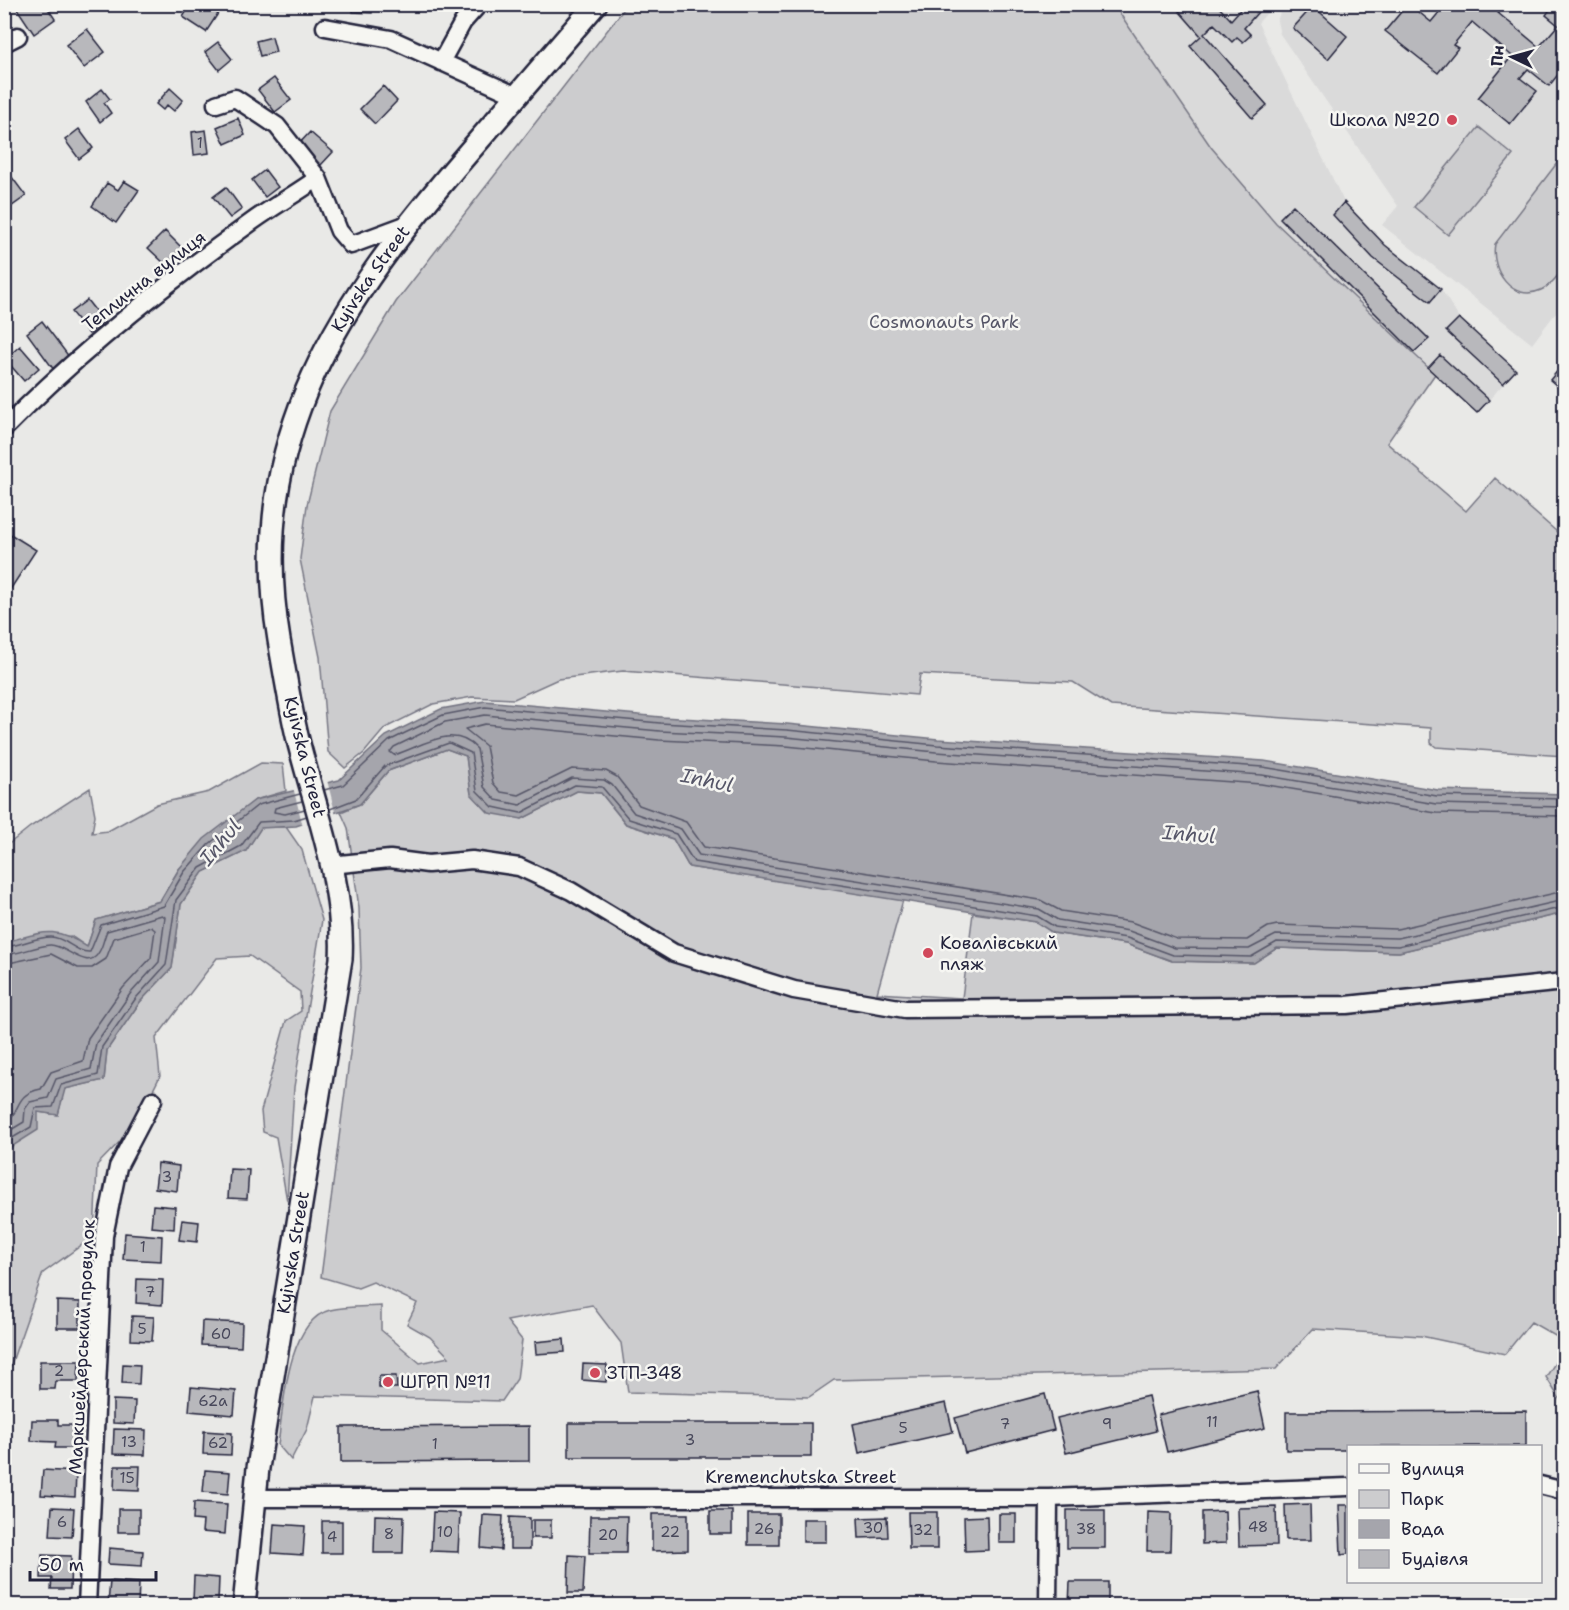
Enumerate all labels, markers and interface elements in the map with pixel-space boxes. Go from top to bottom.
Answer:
north arrow [1482,27,1542,87]
text: Пн [1486,44,1509,67]
place label: Школа №20 [1329,108,1440,132]
marker: Школа №20 [1445,113,1459,127]
house number: 1 [197,133,203,153]
street label: Kyivska Street [326,220,416,336]
street label: Теплична вулиця [77,225,211,337]
park label: Cosmonauts Park [869,310,1019,334]
street label: Kyivska Street [278,694,332,820]
water label: Inhul [677,762,736,798]
water label: Inhul [192,813,247,871]
water label: Inhul [1161,819,1216,849]
place label: Ковалівський пляж [940,931,1058,976]
marker: Ковалівський пляж [921,946,935,960]
house number: 3 [162,1167,172,1187]
street label: Kyivska Street [271,1189,315,1316]
street label: Маркшейдерський провулок [63,1218,101,1475]
house number: 1 [140,1237,146,1257]
house number: 7 [145,1282,155,1302]
house number: 5 [137,1319,147,1339]
house number: 60 [211,1324,231,1344]
house number: 2 [54,1361,64,1381]
place label: ЗТП-348 [607,1361,682,1385]
marker: ЗТП-348 [588,1366,602,1380]
place label: ШГРП №11 [400,1370,491,1394]
marker: ШГРП №11 [381,1375,395,1389]
house number: 62а [198,1391,228,1411]
house number: 11 [1206,1412,1218,1432]
house number: 7 [1000,1414,1010,1434]
house number: 9 [1102,1414,1112,1434]
house number: 5 [898,1418,908,1438]
house number: 3 [685,1430,695,1450]
house number: 13 [121,1432,137,1452]
house number: 62 [208,1433,228,1453]
house number: 1 [432,1434,438,1454]
legend [1347,1445,1542,1583]
text: Вулиця [1401,1457,1465,1481]
street label: Kremenchutska Street [705,1465,897,1489]
house number: 15 [119,1468,135,1488]
text: Парк [1401,1487,1444,1511]
house number: 6 [57,1512,67,1532]
house number: 48 [1248,1517,1268,1537]
text: Вода [1401,1517,1444,1541]
house number: 30 [863,1518,883,1538]
house number: 26 [754,1519,774,1539]
house number: 38 [1076,1519,1096,1539]
house number: 32 [913,1520,933,1540]
house number: 10 [437,1522,453,1542]
house number: 22 [660,1522,680,1542]
house number: 8 [384,1524,394,1544]
house number: 20 [598,1525,618,1545]
house number: 4 [327,1527,337,1547]
scale bar [30,1544,156,1582]
text: Будівля [1401,1547,1469,1571]
text: 50 m [39,1553,84,1577]

